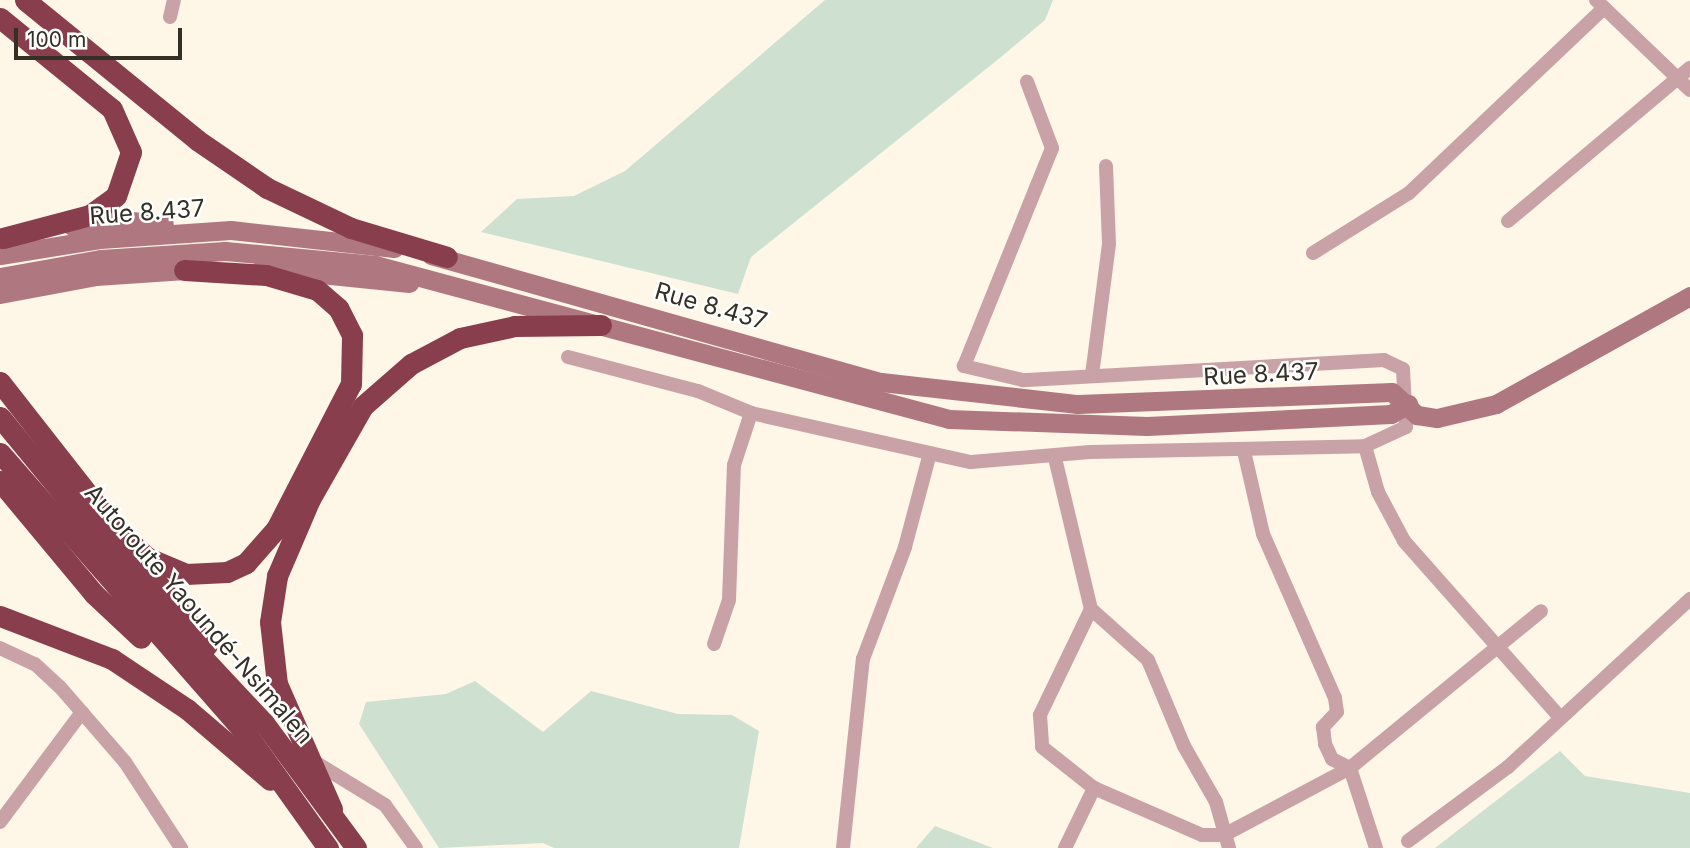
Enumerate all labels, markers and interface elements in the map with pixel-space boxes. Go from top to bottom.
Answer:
scale bar [18,14,186,58]
text: 100 m [27,27,86,52]
street label: Rue 8.437 [88,194,206,230]
street label: Rue 8.437 [652,276,770,336]
street label: Rue 8.437 [1203,357,1319,391]
street label: Autoroute Yaoundé-Nsimalen [79,479,319,749]

